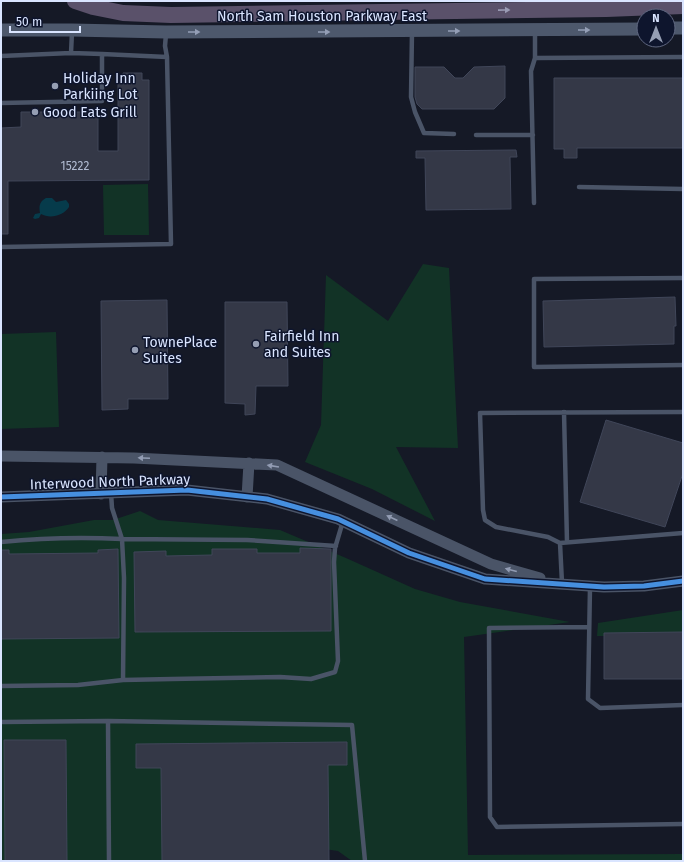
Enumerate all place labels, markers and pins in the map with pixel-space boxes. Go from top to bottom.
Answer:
place label: Holiday Inn Parkiing Lot [63,70,138,103]
marker: Holiday Inn Parkiing Lot [50,81,60,91]
place label: Good Eats Grill [43,104,137,121]
marker: Good Eats Grill [30,107,40,117]
place label: Fairfield Inn and Suites [264,328,339,361]
place label: TownePlace Suites [143,334,217,367]
marker: Fairfield Inn and Suites [251,339,261,349]
marker: TownePlace Suites [130,345,140,355]

